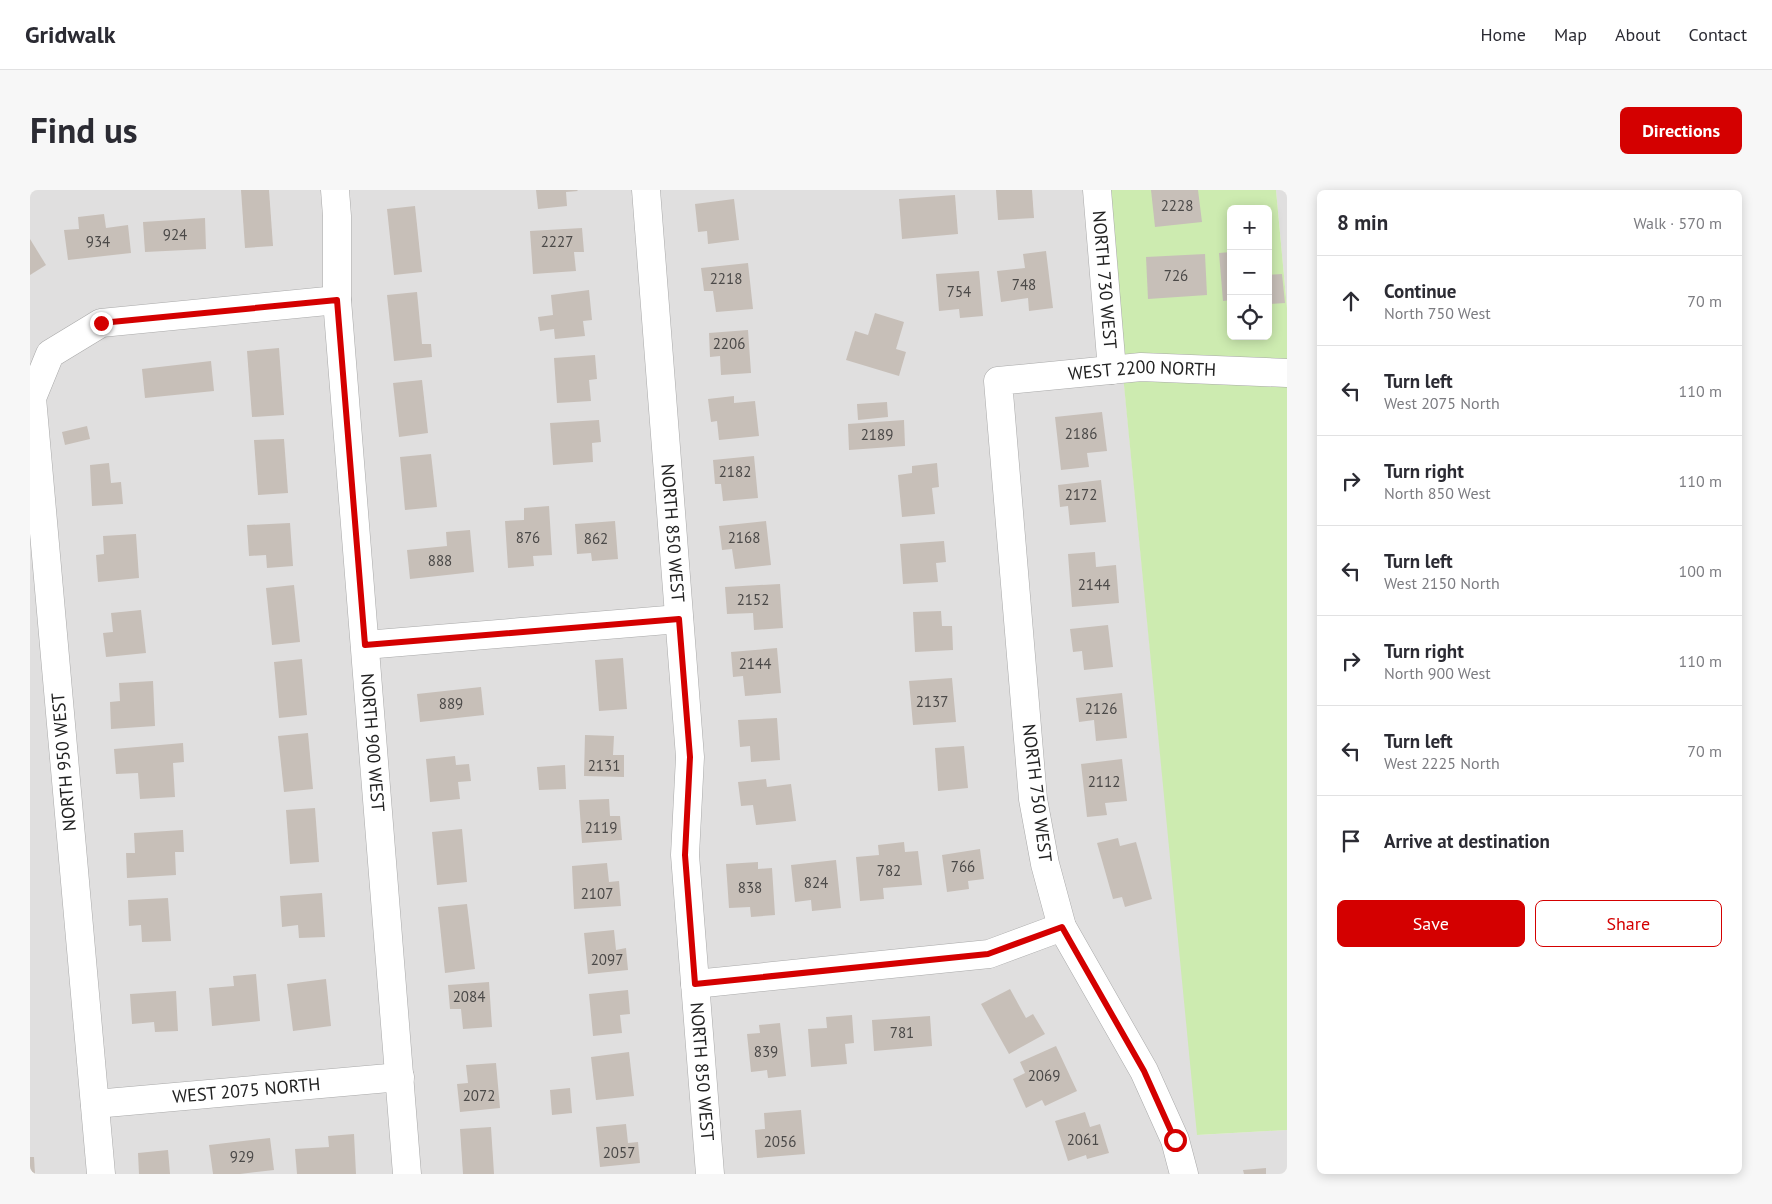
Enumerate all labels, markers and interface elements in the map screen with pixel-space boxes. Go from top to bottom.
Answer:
text: Gridwalk [25,19,115,50]
text: Home [1480,23,1526,46]
text: Map [1554,23,1587,46]
text: About [1615,23,1661,46]
text: Contact [1689,23,1747,46]
text: Find us [30,107,138,153]
button: Directions [1620,107,1742,154]
house number: 2228 [1161,196,1193,215]
map controls [1227,205,1272,340]
button: + [1227,205,1272,250]
street label: NORTH 730 WEST [1088,209,1122,350]
text: 8 min [1337,209,1388,236]
text: Walk · 570 m [1633,213,1722,233]
house number: 924 [163,225,187,244]
house number: 934 [86,232,110,251]
house number: 2227 [541,232,573,251]
button: − [1227,250,1272,295]
house number: 726 [1164,266,1188,285]
house number: 2218 [710,269,742,288]
house number: 748 [1012,275,1036,294]
text: Continue [1384,279,1456,303]
house number: 754 [947,282,971,301]
icon: ahead [1337,287,1365,315]
text: 70 m [1687,291,1722,311]
button: locate [1227,295,1272,340]
text: North 750 West [1384,303,1491,323]
route end [90,312,113,335]
house number: 2206 [713,334,745,353]
street label: WEST 2200 NORTH [1067,355,1217,385]
text: Turn left [1384,369,1453,393]
icon: left [1337,377,1365,405]
text: 110 m [1679,381,1722,401]
text: West 2075 North [1384,393,1500,413]
house number: 2186 [1065,424,1097,443]
house number: 2189 [861,425,893,444]
text: Turn right [1384,459,1464,483]
house number: 2182 [719,462,751,481]
street label: NORTH 850 WEST [656,463,690,603]
icon: right [1337,467,1365,495]
text: 110 m [1679,471,1722,491]
text: North 850 West [1384,483,1491,503]
house number: 2172 [1065,485,1097,504]
house number: 876 [516,528,540,547]
house number: 2168 [728,528,760,547]
house number: 862 [584,529,608,548]
text: Turn left [1384,549,1453,573]
house number: 888 [428,551,452,570]
icon: left [1337,557,1365,585]
text: 100 m [1679,561,1722,581]
text: West 2150 North [1384,573,1500,593]
house number: 2144 [1078,575,1110,594]
house number: 2152 [737,590,769,609]
text: Turn right [1384,639,1464,663]
icon: right [1337,647,1365,675]
text: 110 m [1679,651,1722,671]
house number: 2144 [739,654,771,673]
text: North 900 West [1384,663,1491,683]
street label: NORTH 900 WEST [356,672,390,813]
street label: NORTH 950 WEST [46,692,81,832]
house number: 2137 [916,692,948,711]
house number: 889 [439,694,463,713]
house number: 2126 [1085,699,1117,718]
street label: NORTH 750 WEST [1018,723,1057,863]
text: Turn left [1384,729,1453,753]
icon: left [1337,737,1365,765]
text: 70 m [1687,741,1722,761]
text: West 2225 North [1384,753,1500,773]
house number: 2131 [588,756,620,775]
house number: 2112 [1088,772,1120,791]
house number: 2119 [585,818,617,837]
icon: arrive [1337,827,1365,855]
text: Arrive at destination [1384,829,1550,853]
house number: 766 [951,857,975,876]
house number: 782 [877,861,901,880]
house number: 824 [804,873,828,892]
house number: 838 [738,878,762,897]
house number: 2107 [581,884,613,903]
button: Save [1337,900,1525,947]
button: Share [1535,900,1722,947]
house number: 2097 [591,950,623,969]
house number: 2084 [453,987,485,1006]
street label: NORTH 850 WEST [686,1001,719,1142]
house number: 781 [890,1023,914,1042]
house number: 839 [754,1042,778,1061]
house number: 2069 [1028,1066,1060,1085]
street label: WEST 2075 NORTH [171,1072,321,1108]
house number: 2072 [463,1086,495,1105]
route start [1164,1129,1187,1152]
house number: 2061 [1067,1130,1099,1149]
house number: 2056 [764,1132,796,1151]
house number: 2057 [603,1143,635,1162]
house number: 929 [230,1147,254,1166]

